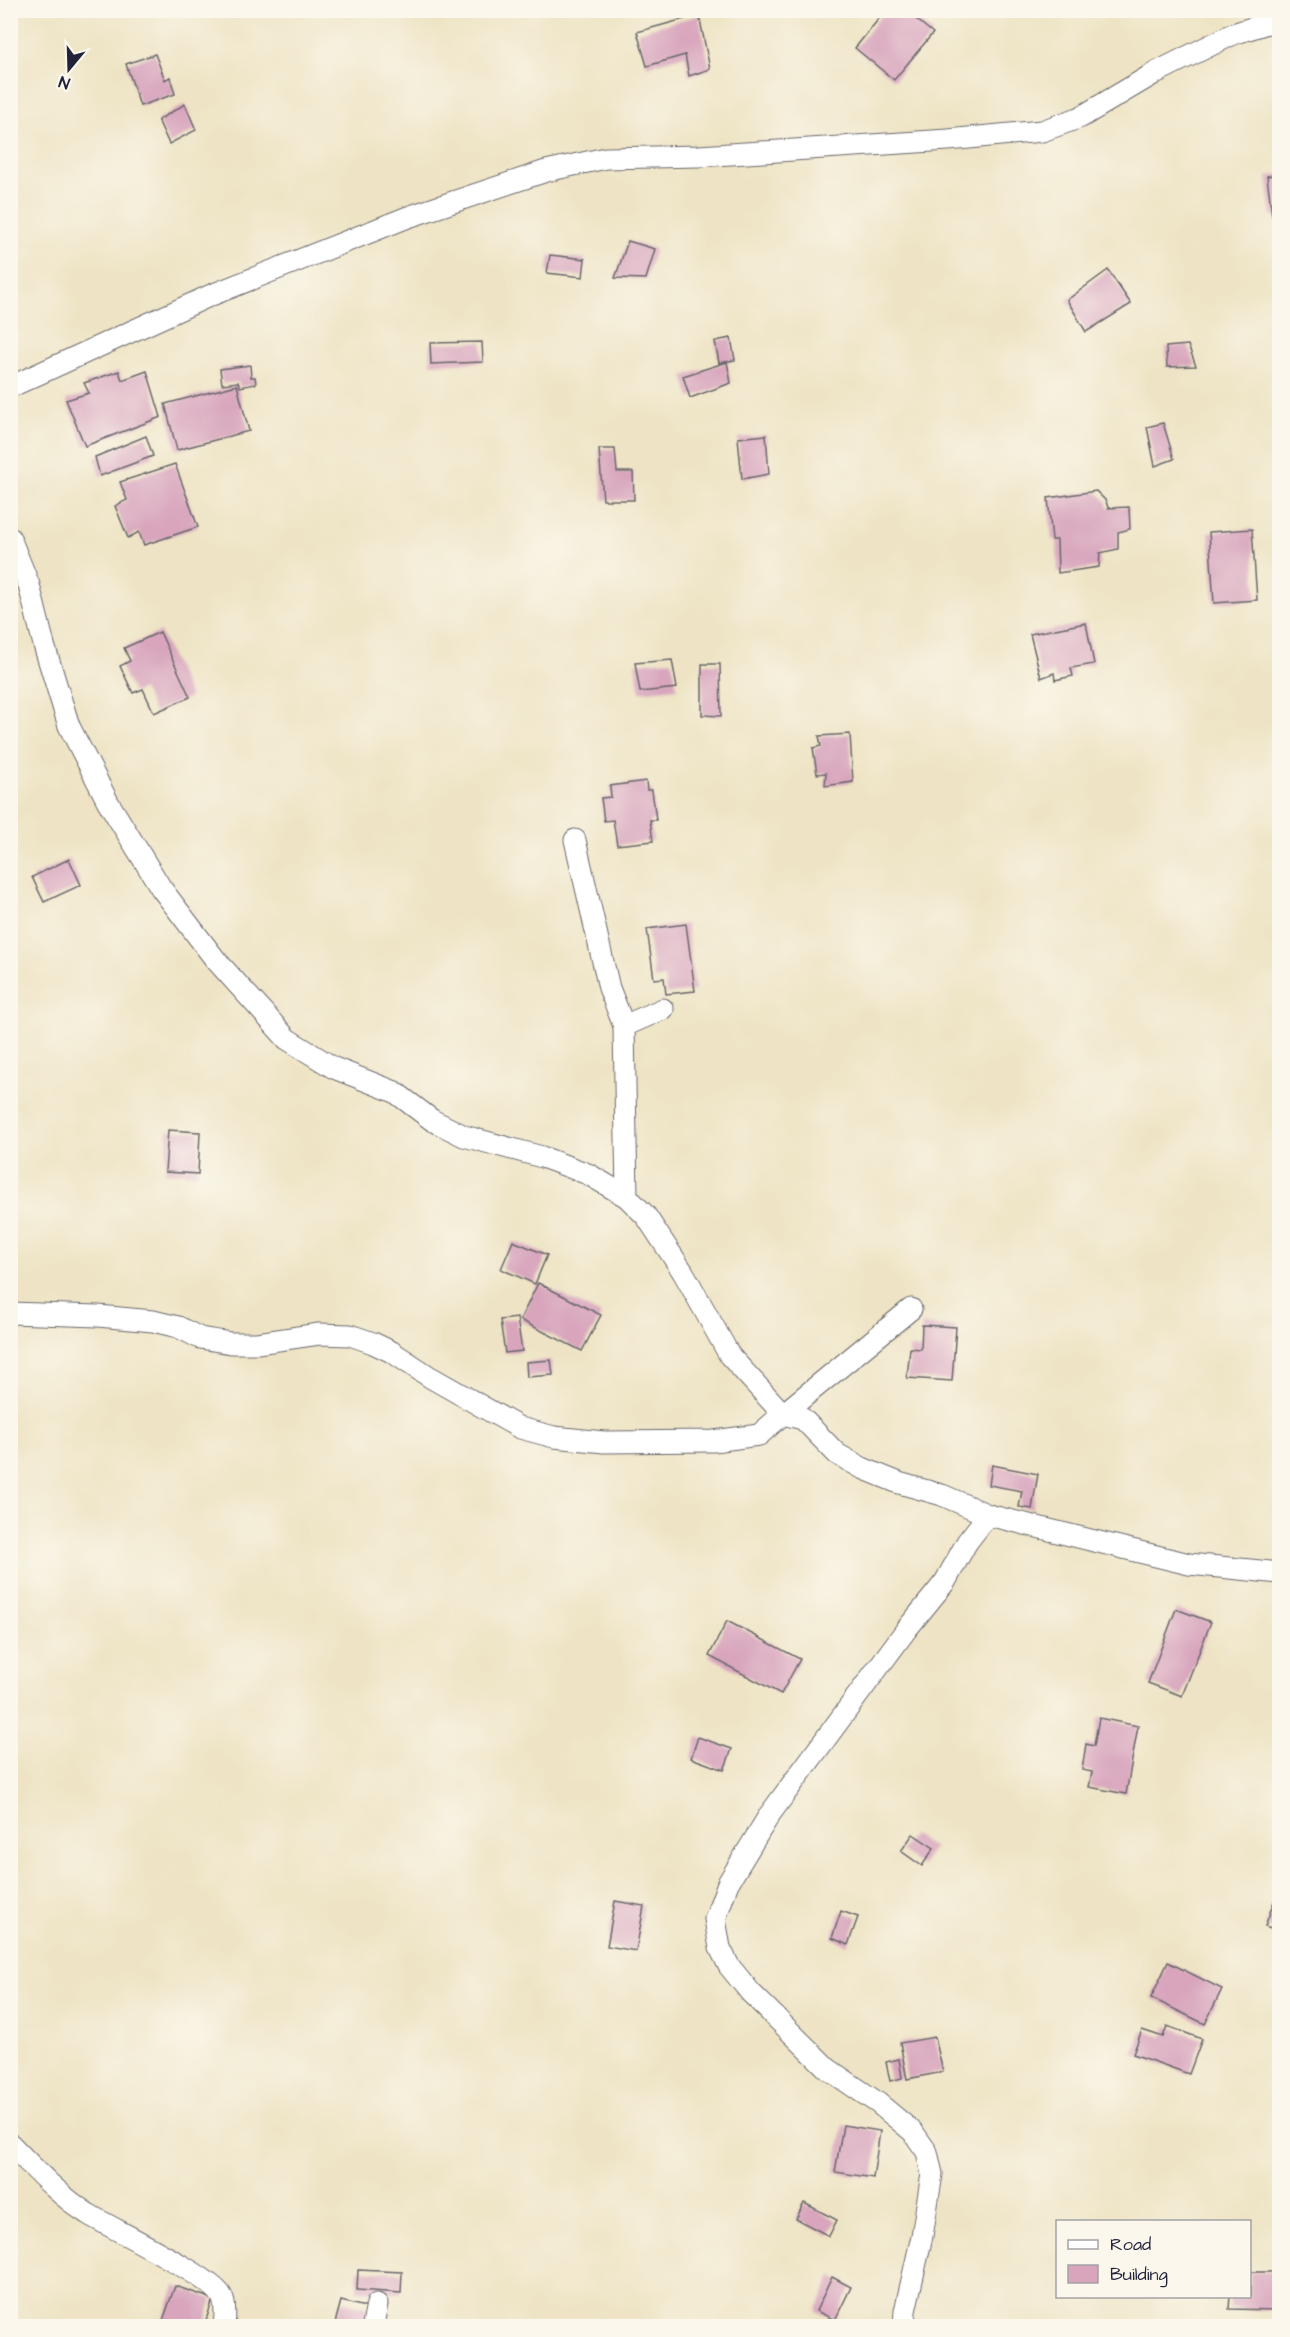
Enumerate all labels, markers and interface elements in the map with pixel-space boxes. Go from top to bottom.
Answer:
north arrow [39,39,99,99]
text: N [56,70,73,94]
legend [1056,2220,1251,2298]
text: Road [1110,2232,1151,2257]
text: Building [1110,2262,1168,2288]

